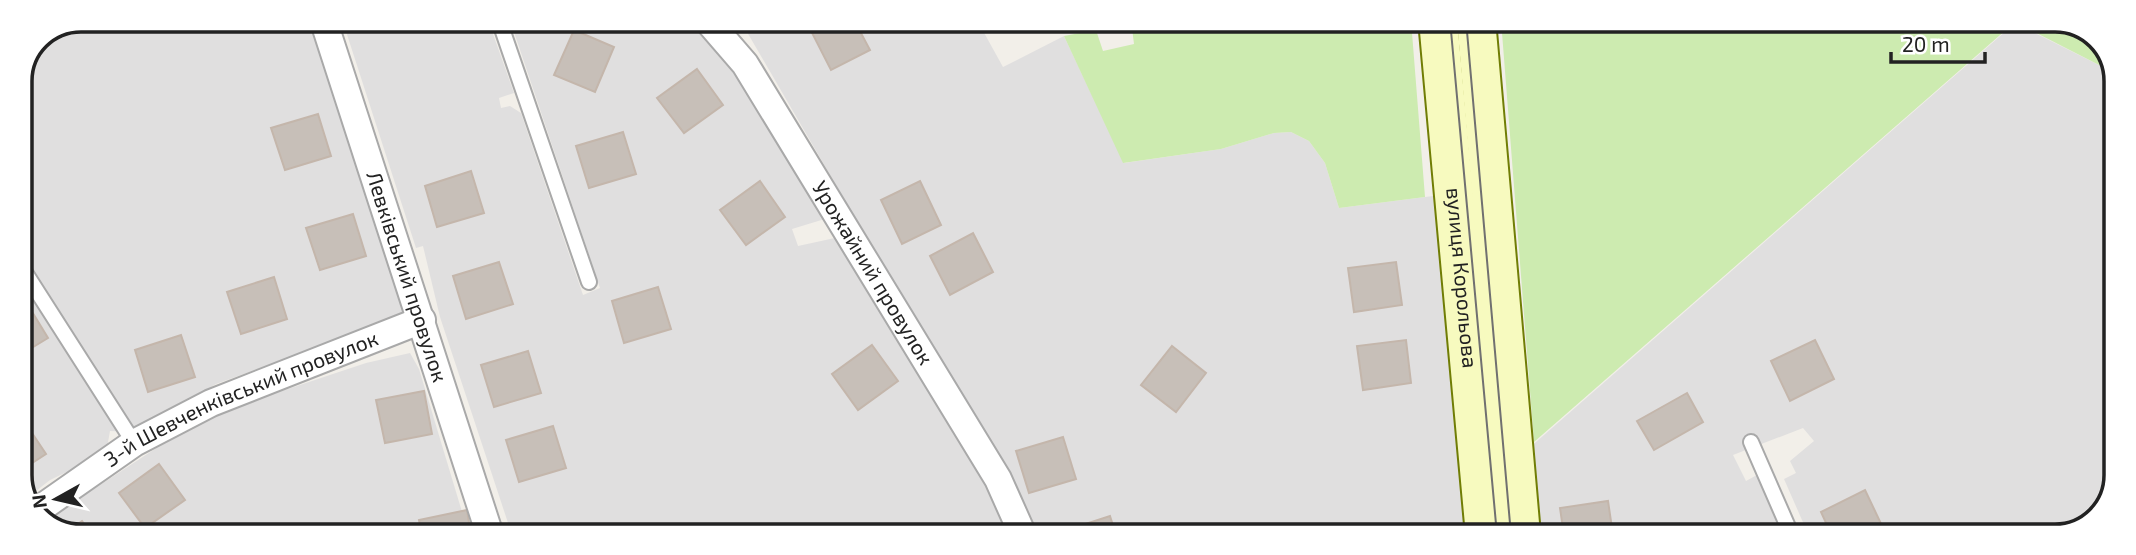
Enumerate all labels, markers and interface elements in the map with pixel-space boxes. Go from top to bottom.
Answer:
scale bar [1891,21,1986,65]
text: 20 m [1902,31,1950,56]
street label: Левківський провулок [362,168,454,385]
street label: Урожайний провулок [808,176,939,369]
street label: вулиця Корольова [1442,186,1484,369]
street label: 3-й Шевченківський провулок [99,325,381,471]
north arrow [21,464,91,534]
text: N [26,493,51,510]

